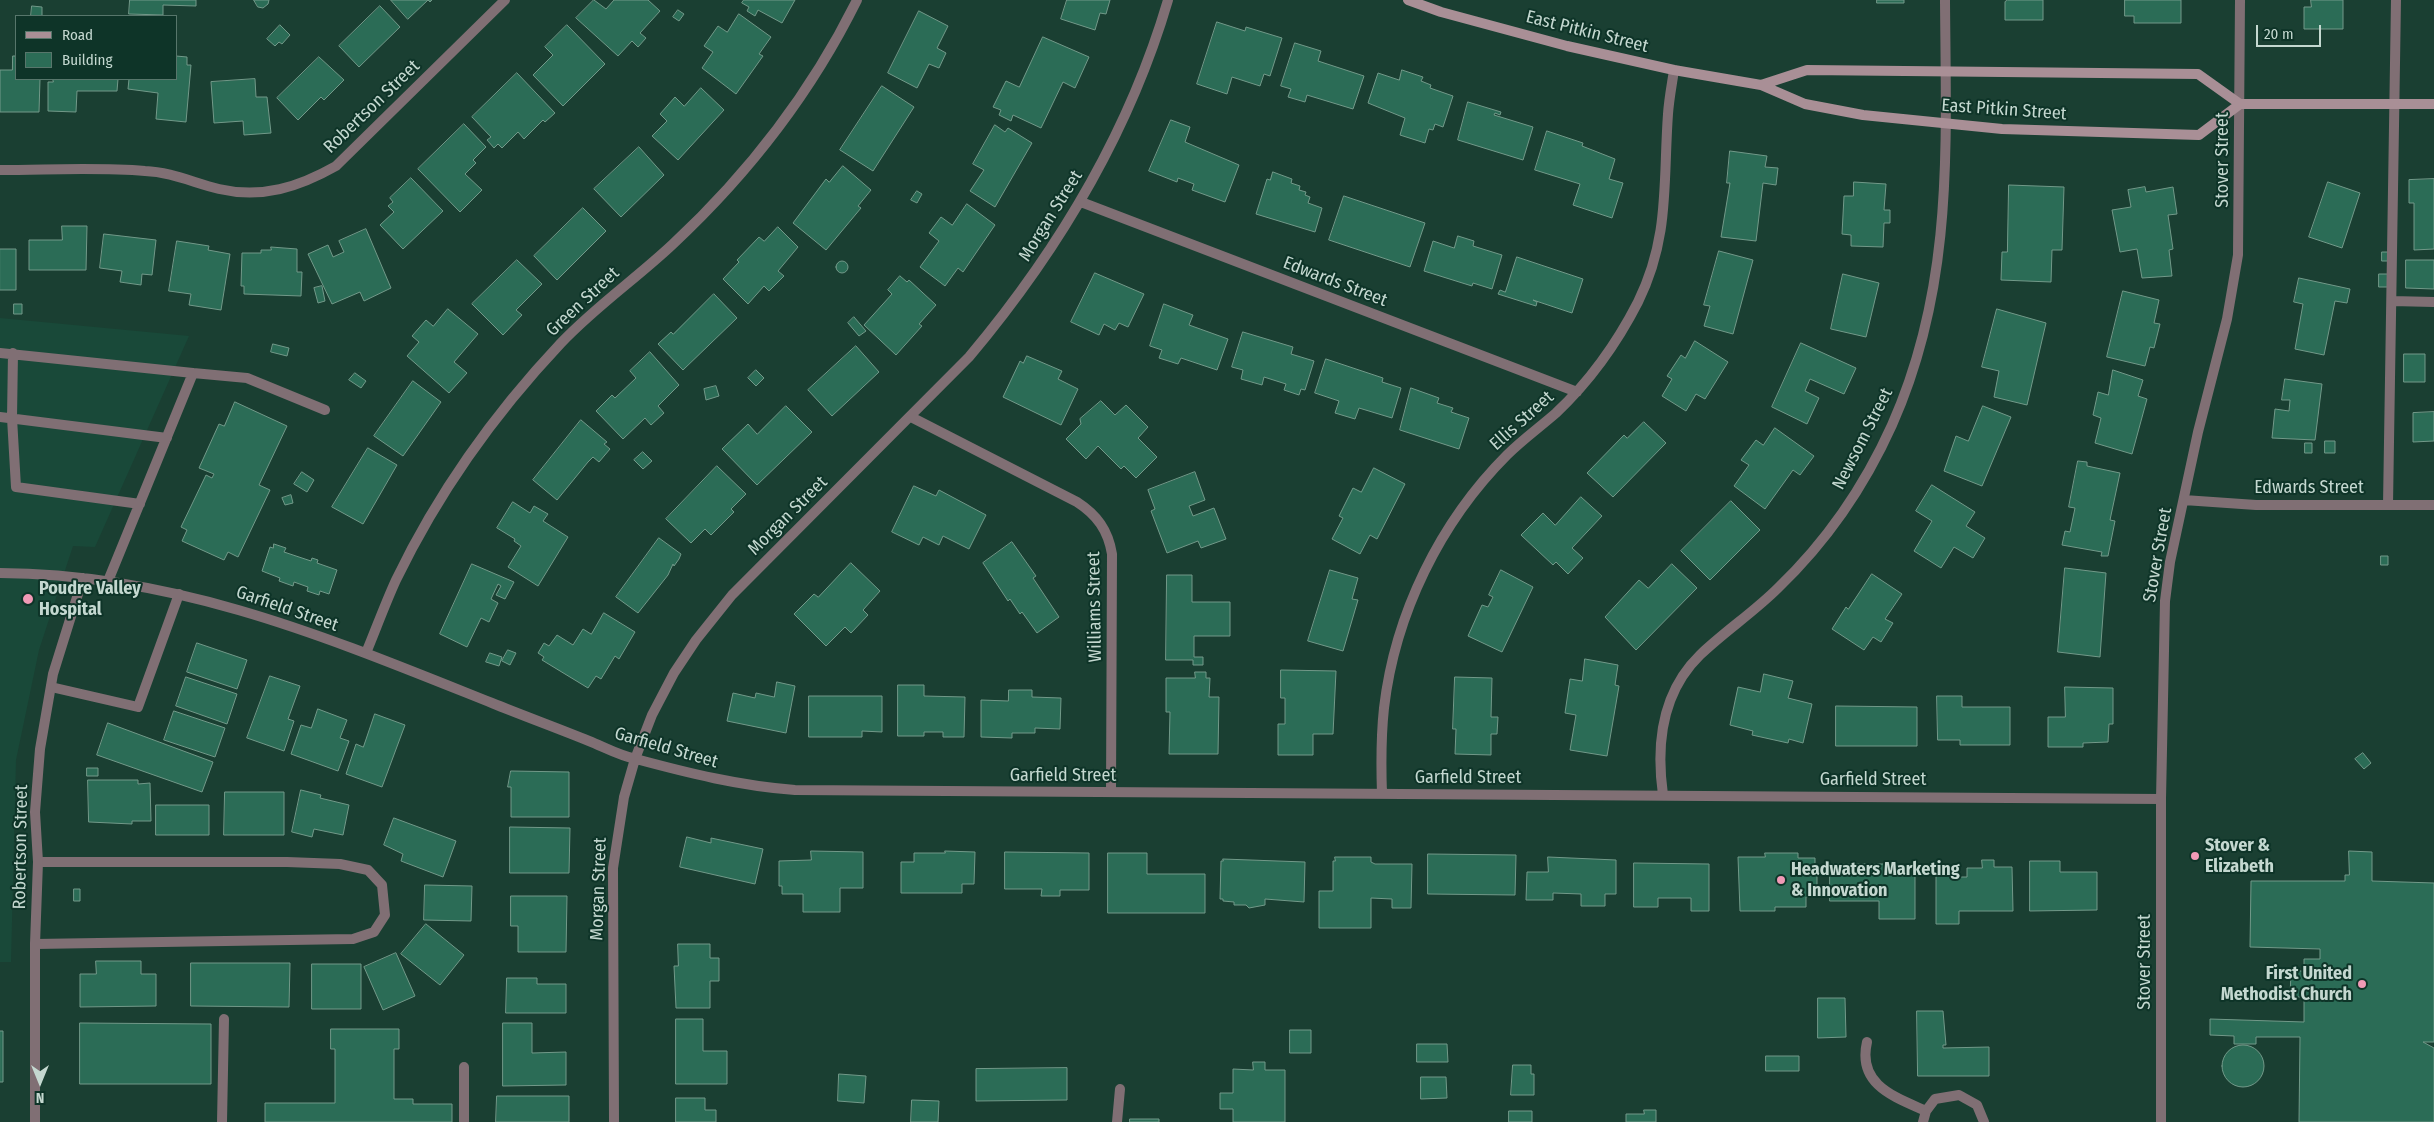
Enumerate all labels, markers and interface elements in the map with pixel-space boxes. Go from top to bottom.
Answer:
street label: East Pitkin Street [1524,6,1650,58]
legend [15,15,178,80]
scale bar [2259,15,2324,47]
text: 20 m [2264,25,2294,43]
text: Road [62,26,93,44]
text: Building [62,51,113,69]
street label: Robertson Street [320,56,424,158]
street label: East Pitkin Street [1941,95,2067,125]
street label: Stover Street [2212,112,2234,208]
street label: Morgan Street [1014,167,1088,265]
street label: Edwards Street [1280,252,1390,312]
street label: Green Street [542,263,624,341]
street label: Newsom Street [1828,385,1898,493]
street label: Ellis Street [1486,387,1558,455]
street label: Morgan Street [744,472,832,560]
street label: Edwards Street [2254,477,2364,499]
street label: Stover Street [2139,506,2177,604]
street label: Williams Street [1083,551,1107,663]
place label: Poudre Valley Hospital [39,578,141,620]
street label: Garfield Street [233,581,341,637]
marker: Poudre Valley Hospital [21,592,35,606]
street label: Garfield Street [612,723,720,773]
street label: Garfield Street [1010,765,1116,787]
street label: Garfield Street [1415,767,1521,789]
street label: Garfield Street [1820,769,1926,791]
street label: Robertson Street [9,784,33,910]
place label: Stover & Elizabeth [2205,835,2274,878]
street label: Morgan Street [586,837,612,941]
marker: Stover & Elizabeth [2189,850,2201,862]
place label: Headwaters Marketing & Innovation [1791,859,1960,902]
marker: Headwaters Marketing & Innovation [1775,874,1787,886]
street label: Stover Street [2134,914,2156,1010]
place label: First United Methodist Church [2221,963,2352,1006]
marker: First United Methodist Church [2356,978,2368,990]
north arrow [15,1057,65,1107]
text: N [36,1089,44,1106]

